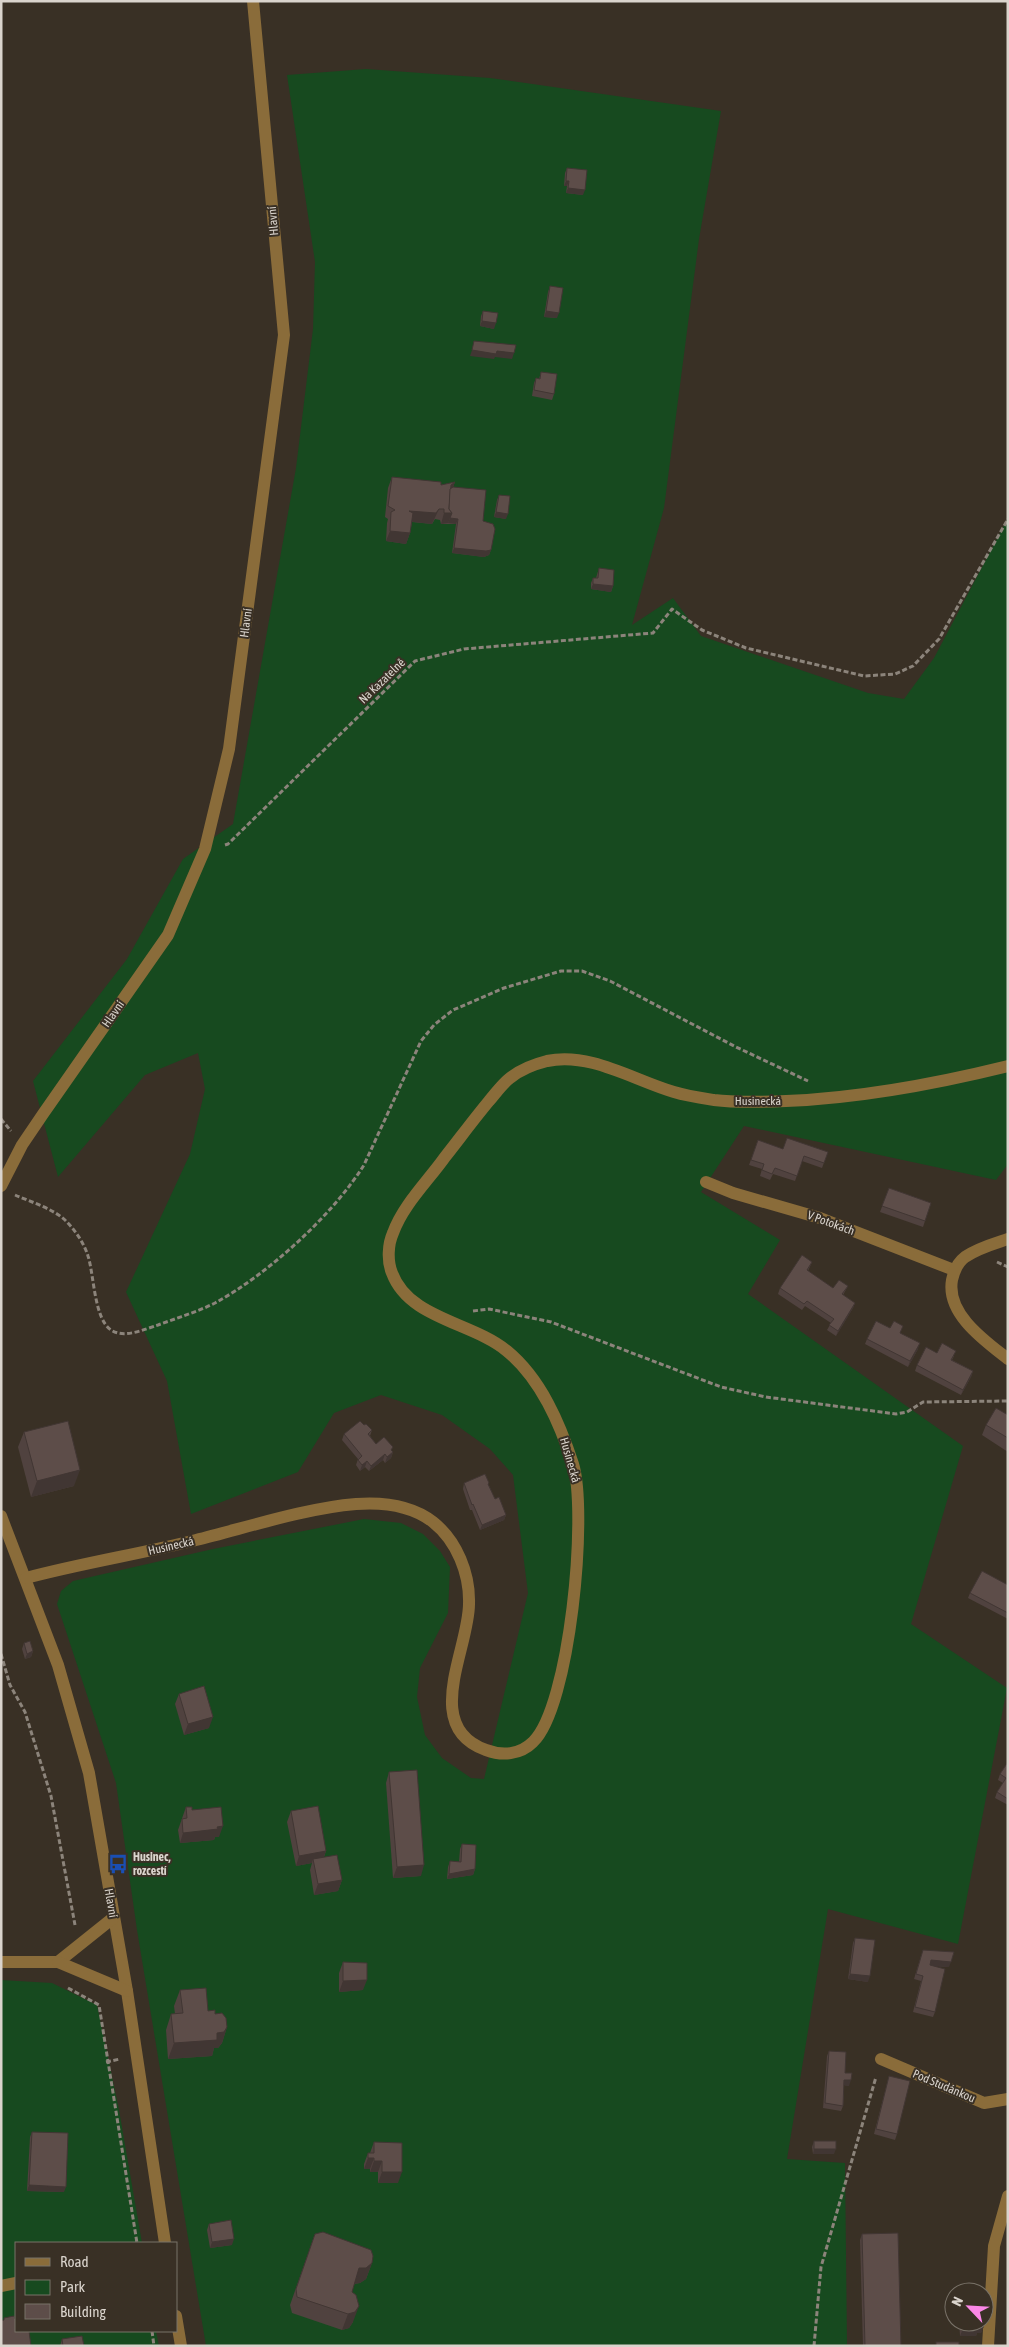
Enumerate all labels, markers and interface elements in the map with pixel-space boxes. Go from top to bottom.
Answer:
street label: Hlavní [265,206,281,236]
street label: Hlavní [237,607,255,638]
street label: Na Kazatelně [356,656,408,706]
street label: Hlavní [99,998,127,1030]
street label: Husinecká [735,1094,781,1108]
street label: V Potokách [806,1208,856,1238]
street label: Husinecká [557,1436,583,1484]
street label: Husinecká [147,1534,195,1558]
place label: Husinec, rozcestí [133,1850,171,1878]
bus stop icon: Husinec, rozcestí [107,1853,129,1875]
street label: Hlavní [102,1887,120,1919]
street label: Pod Studánkou [911,2067,978,2106]
legend [15,2242,178,2332]
text: Road [60,2253,89,2270]
text: Park [60,2278,85,2295]
north arrow [944,2282,994,2332]
text: N [948,2294,966,2309]
text: Building [60,2303,106,2320]

